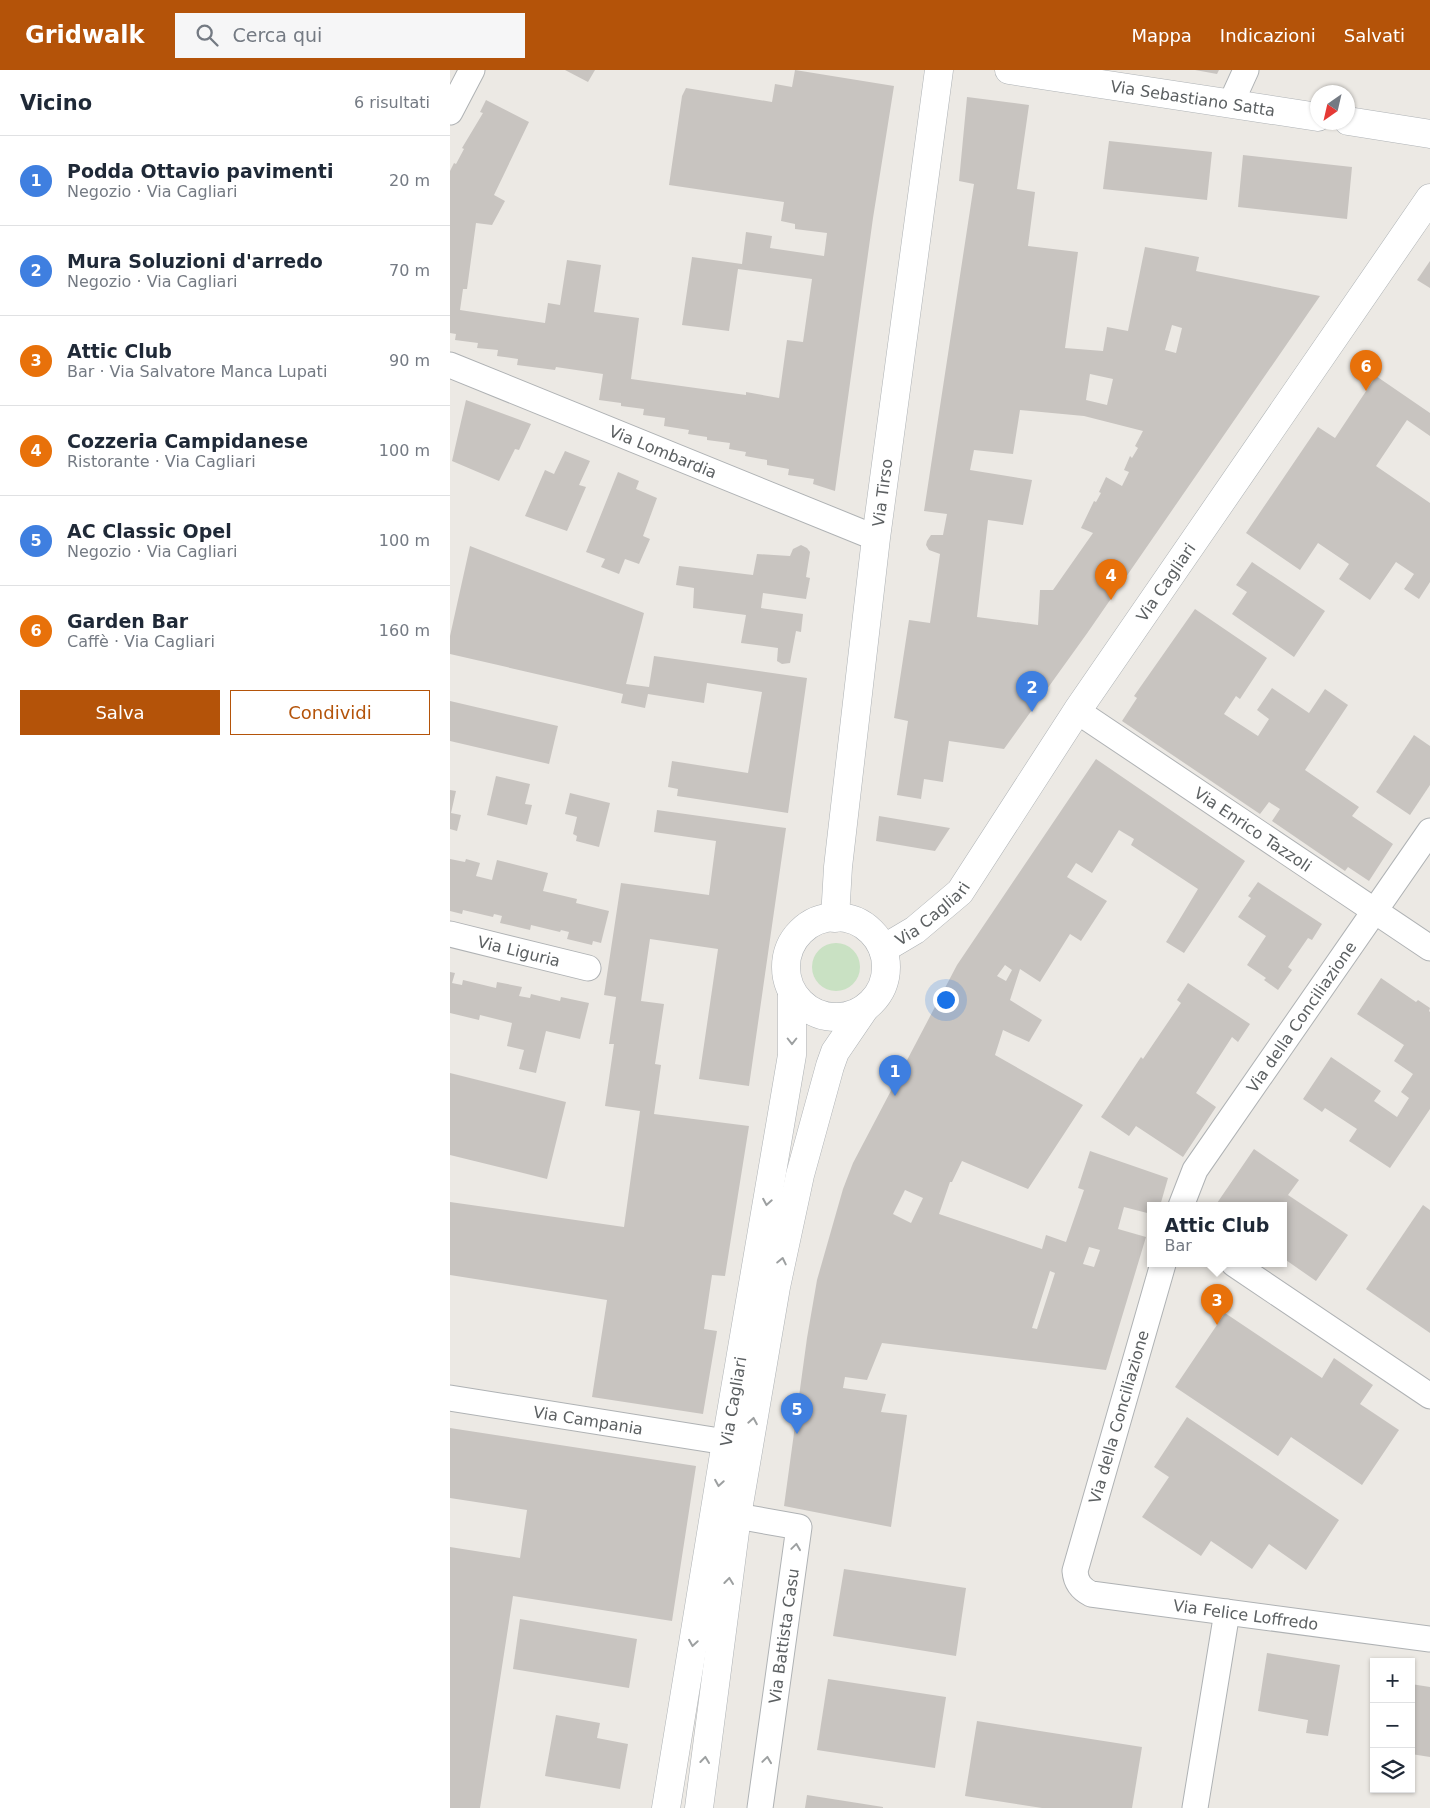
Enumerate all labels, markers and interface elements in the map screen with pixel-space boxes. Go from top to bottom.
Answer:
search box [175,13,525,58]
text: Gridwalk [25,21,145,49]
icon: search [193,21,221,49]
text: Cerca qui [233,24,322,46]
text: Mappa [1131,25,1192,46]
text: Indicazioni [1220,25,1316,46]
text: Salvati [1344,25,1405,46]
street label: Via Sebastiano Satta [1109,76,1276,120]
north arrow [1310,85,1355,130]
text: Vicino [20,91,92,115]
text: 6 risultati [354,93,430,112]
text: Podda Ottavio pavimenti [67,160,333,182]
text: 1 [30,171,42,190]
text: 20 m [389,171,430,190]
text: Negozio · Via Cagliari [67,182,237,201]
text: Mura Soluzioni d'arredo [67,250,323,272]
text: 2 [30,261,42,280]
text: 70 m [389,261,430,280]
text: Negozio · Via Cagliari [67,272,237,291]
text: Attic Club [67,340,172,362]
pin: 6 [1350,350,1382,391]
text: 3 [30,351,42,370]
text: 90 m [389,351,430,370]
text: Bar · Via Salvatore Manca Lupati [67,362,327,381]
street label: Via Lombardia [606,421,720,482]
text: Cozzeria Campidanese [67,430,308,452]
text: 4 [30,441,42,460]
text: 100 m [379,441,430,460]
text: Ristorante · Via Cagliari [67,452,256,471]
street label: Via Tirso [868,458,896,528]
text: AC Classic Opel [67,520,232,542]
text: 5 [30,531,42,550]
text: 100 m [379,531,430,550]
street label: Via Cagliari [1132,539,1199,625]
text: Negozio · Via Cagliari [67,542,237,561]
pin: 4 [1095,559,1127,600]
text: Garden Bar [67,610,188,632]
text: 6 [30,621,42,640]
text: 160 m [379,621,430,640]
text: Caffè · Via Cagliari [67,632,215,651]
pin: 2 [1016,671,1048,712]
button: Salva [20,690,220,735]
button: Condividi [230,690,430,735]
street label: Via Enrico Tazzoli [1191,783,1315,875]
street label: Via Cagliari [892,878,974,949]
street label: Via Liguria [476,932,562,970]
street label: Via della Conciliazione [1242,938,1360,1096]
your location [933,987,959,1013]
one-way arrow [787,1038,797,1046]
pin: 1 [879,1055,911,1096]
one-way arrow [762,1197,772,1206]
popup [1147,1202,1287,1267]
text: Attic Club [1165,1214,1269,1236]
text: Bar [1165,1236,1192,1255]
one-way arrow [776,1256,786,1265]
pin: 3 [1201,1284,1233,1325]
street label: Via della Conciliazione [1085,1328,1153,1506]
street label: Via Cagliari [716,1355,750,1448]
pin: 5 [781,1393,813,1434]
street label: Via Campania [532,1402,645,1438]
one-way arrow [748,1416,758,1425]
one-way arrow [715,1478,725,1487]
one-way arrow [791,1542,801,1551]
street label: Via Battista Casu [765,1567,803,1705]
one-way arrow [723,1577,734,1585]
street label: Via Felice Loffredo [1172,1595,1319,1634]
one-way arrow [689,1639,699,1648]
map controls [1370,1658,1415,1793]
button: + [1370,1658,1415,1703]
button: − [1370,1703,1415,1748]
button: layers [1370,1748,1415,1793]
one-way arrow [699,1755,710,1763]
one-way arrow [761,1755,771,1764]

